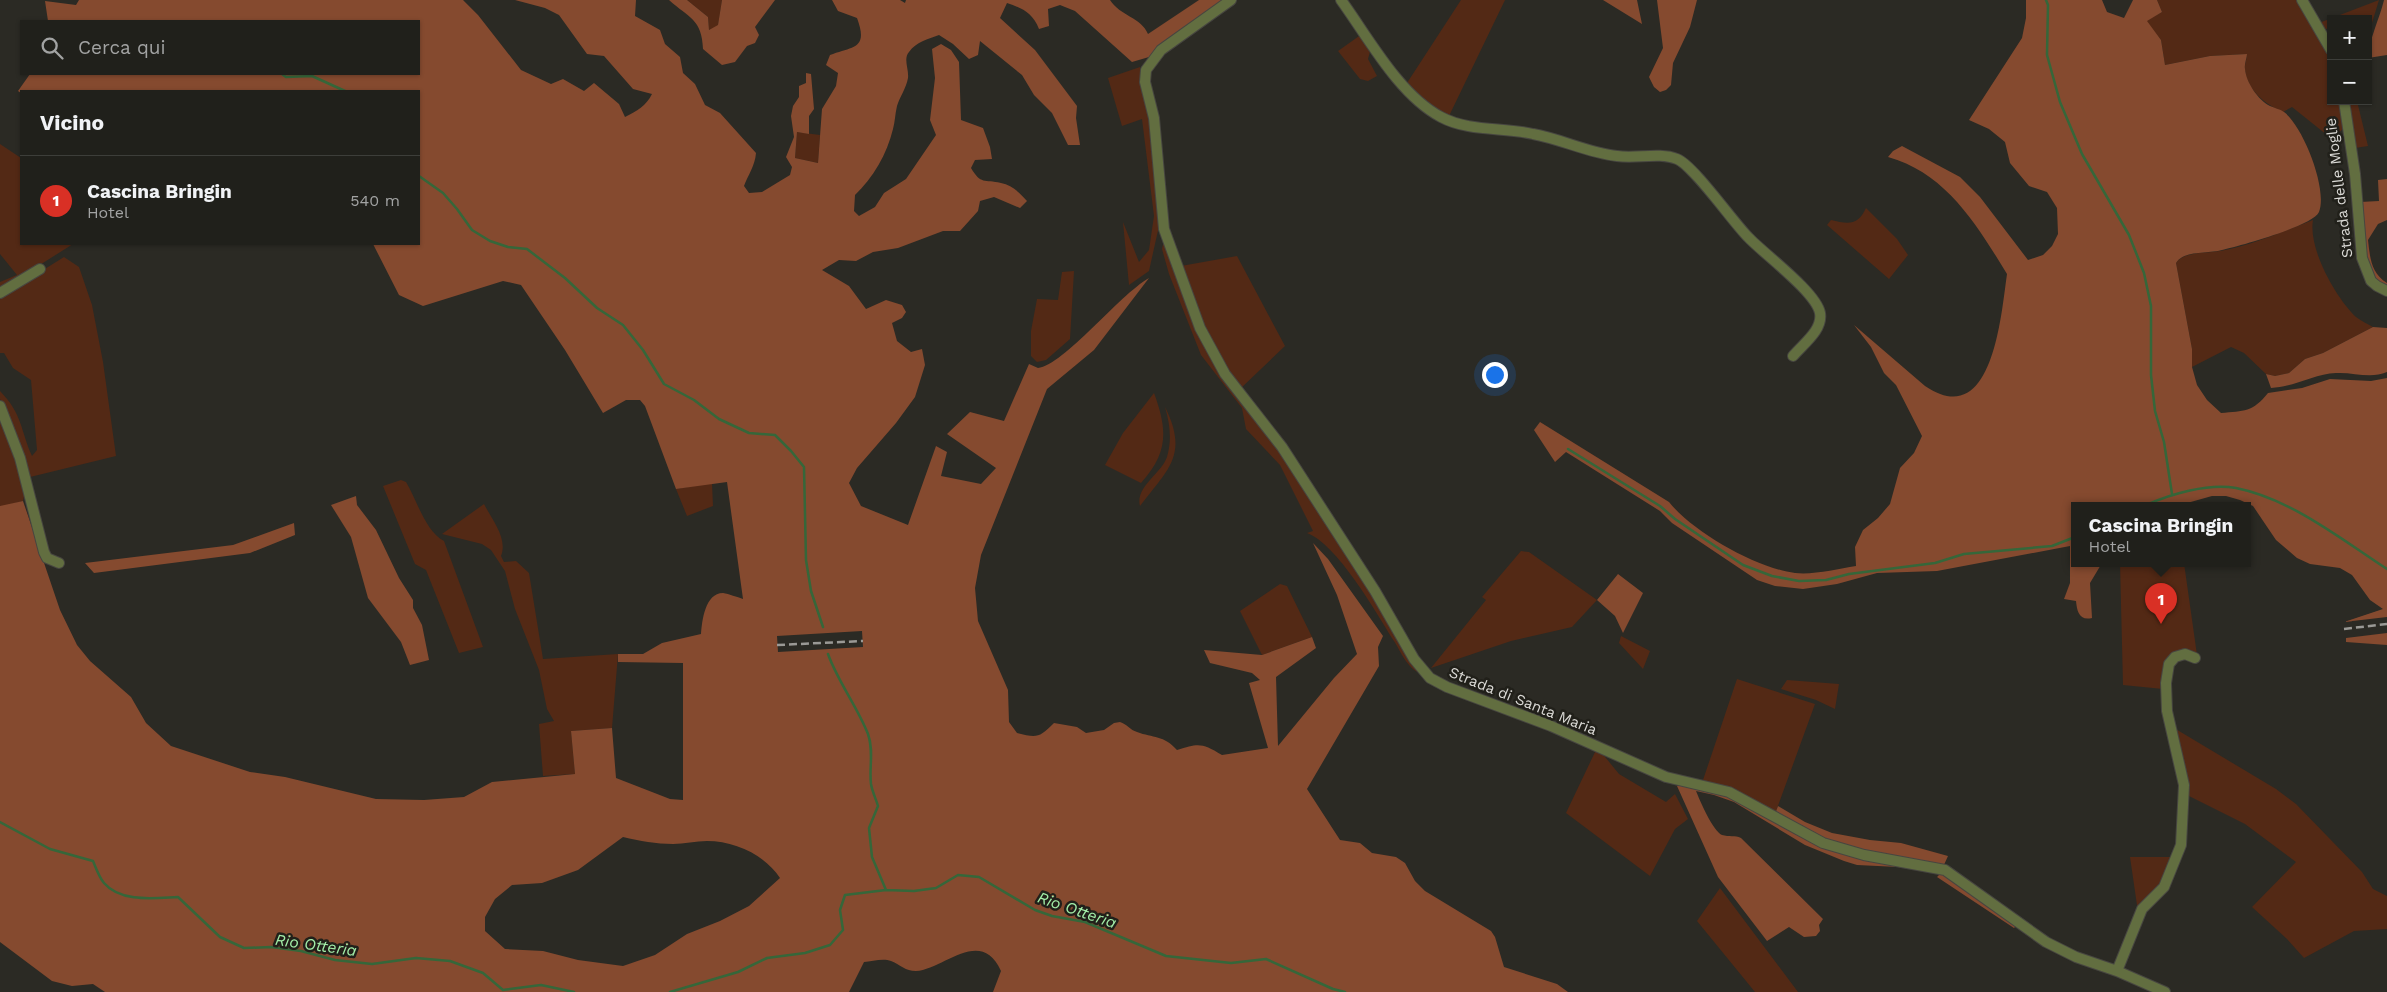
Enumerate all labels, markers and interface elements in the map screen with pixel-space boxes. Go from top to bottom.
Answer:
map controls [2327,15,2372,105]
button: + [2327,15,2372,60]
search box [20,20,420,75]
icon: search [38,34,66,62]
text: Cerca qui [78,36,166,59]
button: − [2327,60,2372,105]
text: Vicino [40,110,104,135]
street label: Strada delle Moglie [2321,117,2357,259]
text: Cascina Bringin [87,180,232,203]
text: 1 [53,191,59,210]
text: 540 m [350,191,400,210]
text: Hotel [87,203,129,222]
your location [1482,362,1508,388]
popup [2071,502,2251,567]
text: Cascina Bringin [2089,514,2233,537]
text: Hotel [2089,537,2131,556]
pin: 1 [2145,583,2177,624]
street label: Strada di Santa Maria [1446,663,1600,739]
water label: Rio Otteria [1035,888,1119,932]
water label: Rio Otteria [274,930,358,960]

